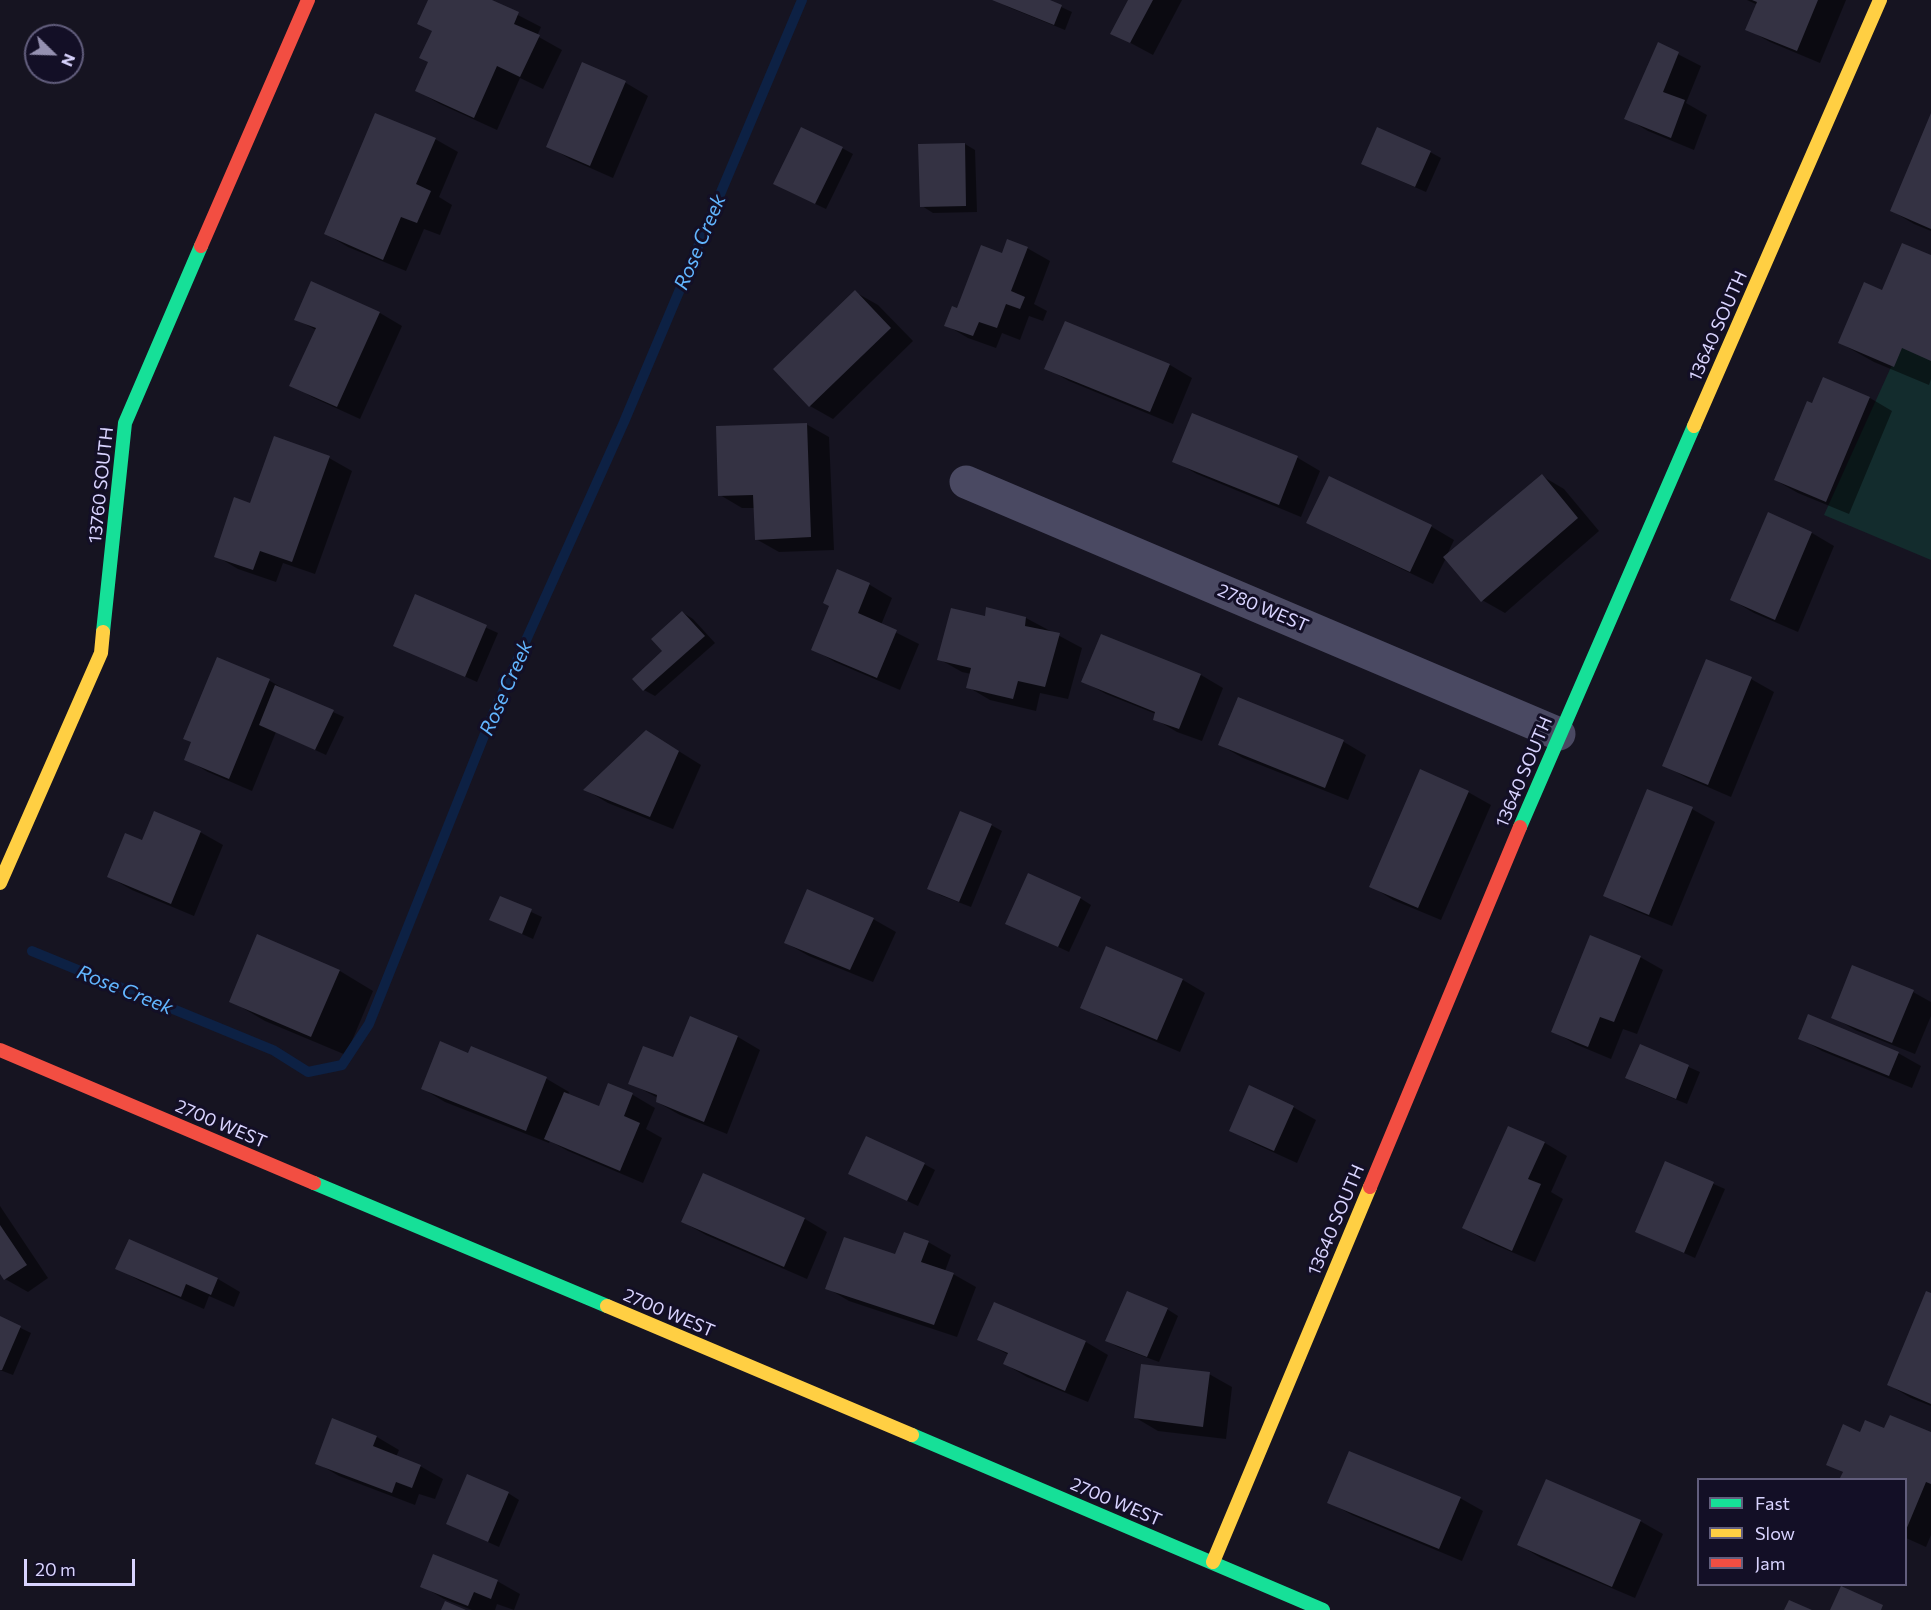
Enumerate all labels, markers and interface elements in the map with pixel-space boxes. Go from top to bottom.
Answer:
north arrow [24,24,84,84]
text: N [58,51,80,70]
water label: Rose Creek [669,191,731,293]
street label: 13640 SOUTH [1684,268,1752,384]
street label: 13760 SOUTH [84,426,118,544]
street label: 2780 WEST [1214,579,1312,637]
water label: Rose Creek [474,637,538,739]
street label: 13640 SOUTH [1491,713,1557,831]
water label: Rose Creek [74,960,176,1020]
street label: 2700 WEST [172,1095,270,1153]
street label: 13640 SOUTH [1303,1161,1369,1279]
street label: 2700 WEST [620,1284,718,1342]
street label: 2700 WEST [1067,1473,1165,1531]
legend [1697,1478,1907,1586]
text: Fast [1755,1492,1790,1514]
text: Slow [1755,1522,1795,1544]
scale bar [27,1547,138,1585]
text: Jam [1755,1552,1785,1574]
text: 20 m [35,1558,76,1580]

